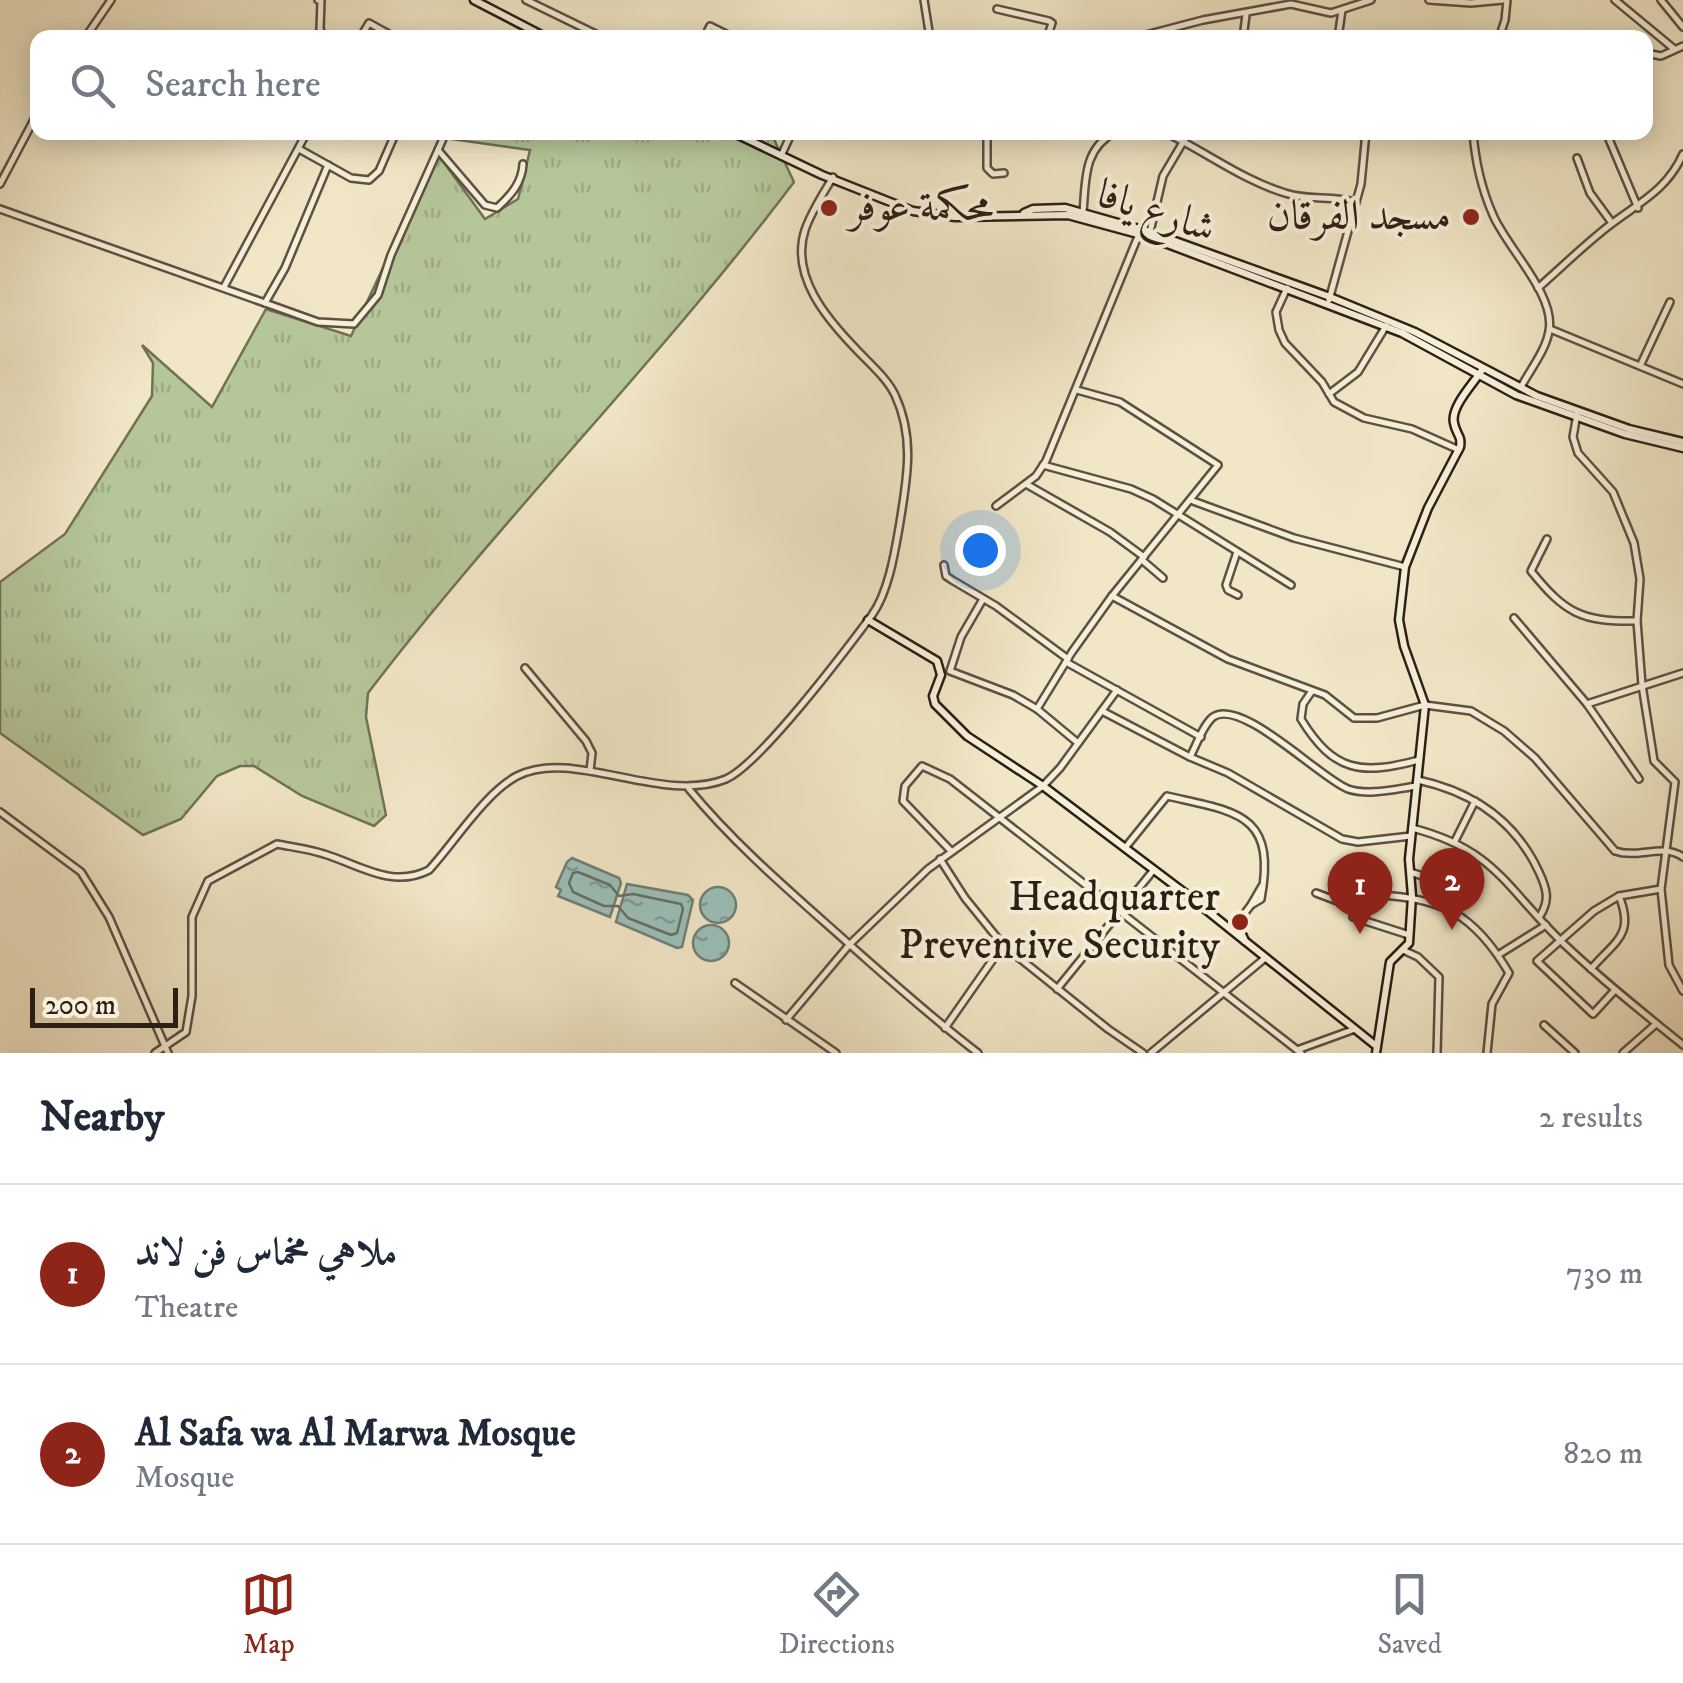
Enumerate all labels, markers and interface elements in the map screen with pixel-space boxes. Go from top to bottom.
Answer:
search box [30,30,1653,140]
icon: search [65,58,120,113]
text: Search here [145,61,321,109]
street label: شارع يافا [1088,168,1222,262]
place label: محكمة عوفر [845,182,993,234]
place label: مسجد الفرقان [1267,191,1451,243]
marker: محكمة عوفر [818,197,840,219]
marker: مسجد الفرقان [1460,206,1482,228]
your location [955,525,1006,576]
pin: 2 [1420,848,1484,930]
pin: 1 [1328,852,1392,934]
place label: Headquarter Preventive Security [899,872,1221,972]
marker: Headquarter Preventive Security [1229,911,1251,933]
scale bar [30,983,178,1028]
text: 200 m [45,988,116,1023]
text: Nearby [40,1092,164,1144]
text: 2 results [1539,1098,1643,1138]
text: ملاهي مخماس فن لاند [135,1229,397,1277]
text: 1 [67,1254,78,1294]
text: 730 m [1566,1254,1643,1294]
text: Theatre [135,1288,238,1328]
text: Al Safa wa Al Marwa Mosque [135,1410,576,1458]
text: 2 [65,1434,80,1474]
text: 820 m [1563,1434,1643,1474]
text: Mosque [135,1458,235,1498]
tab: Map [241,1567,296,1662]
tab: Directions [779,1567,895,1662]
tab: Saved [1377,1567,1442,1662]

